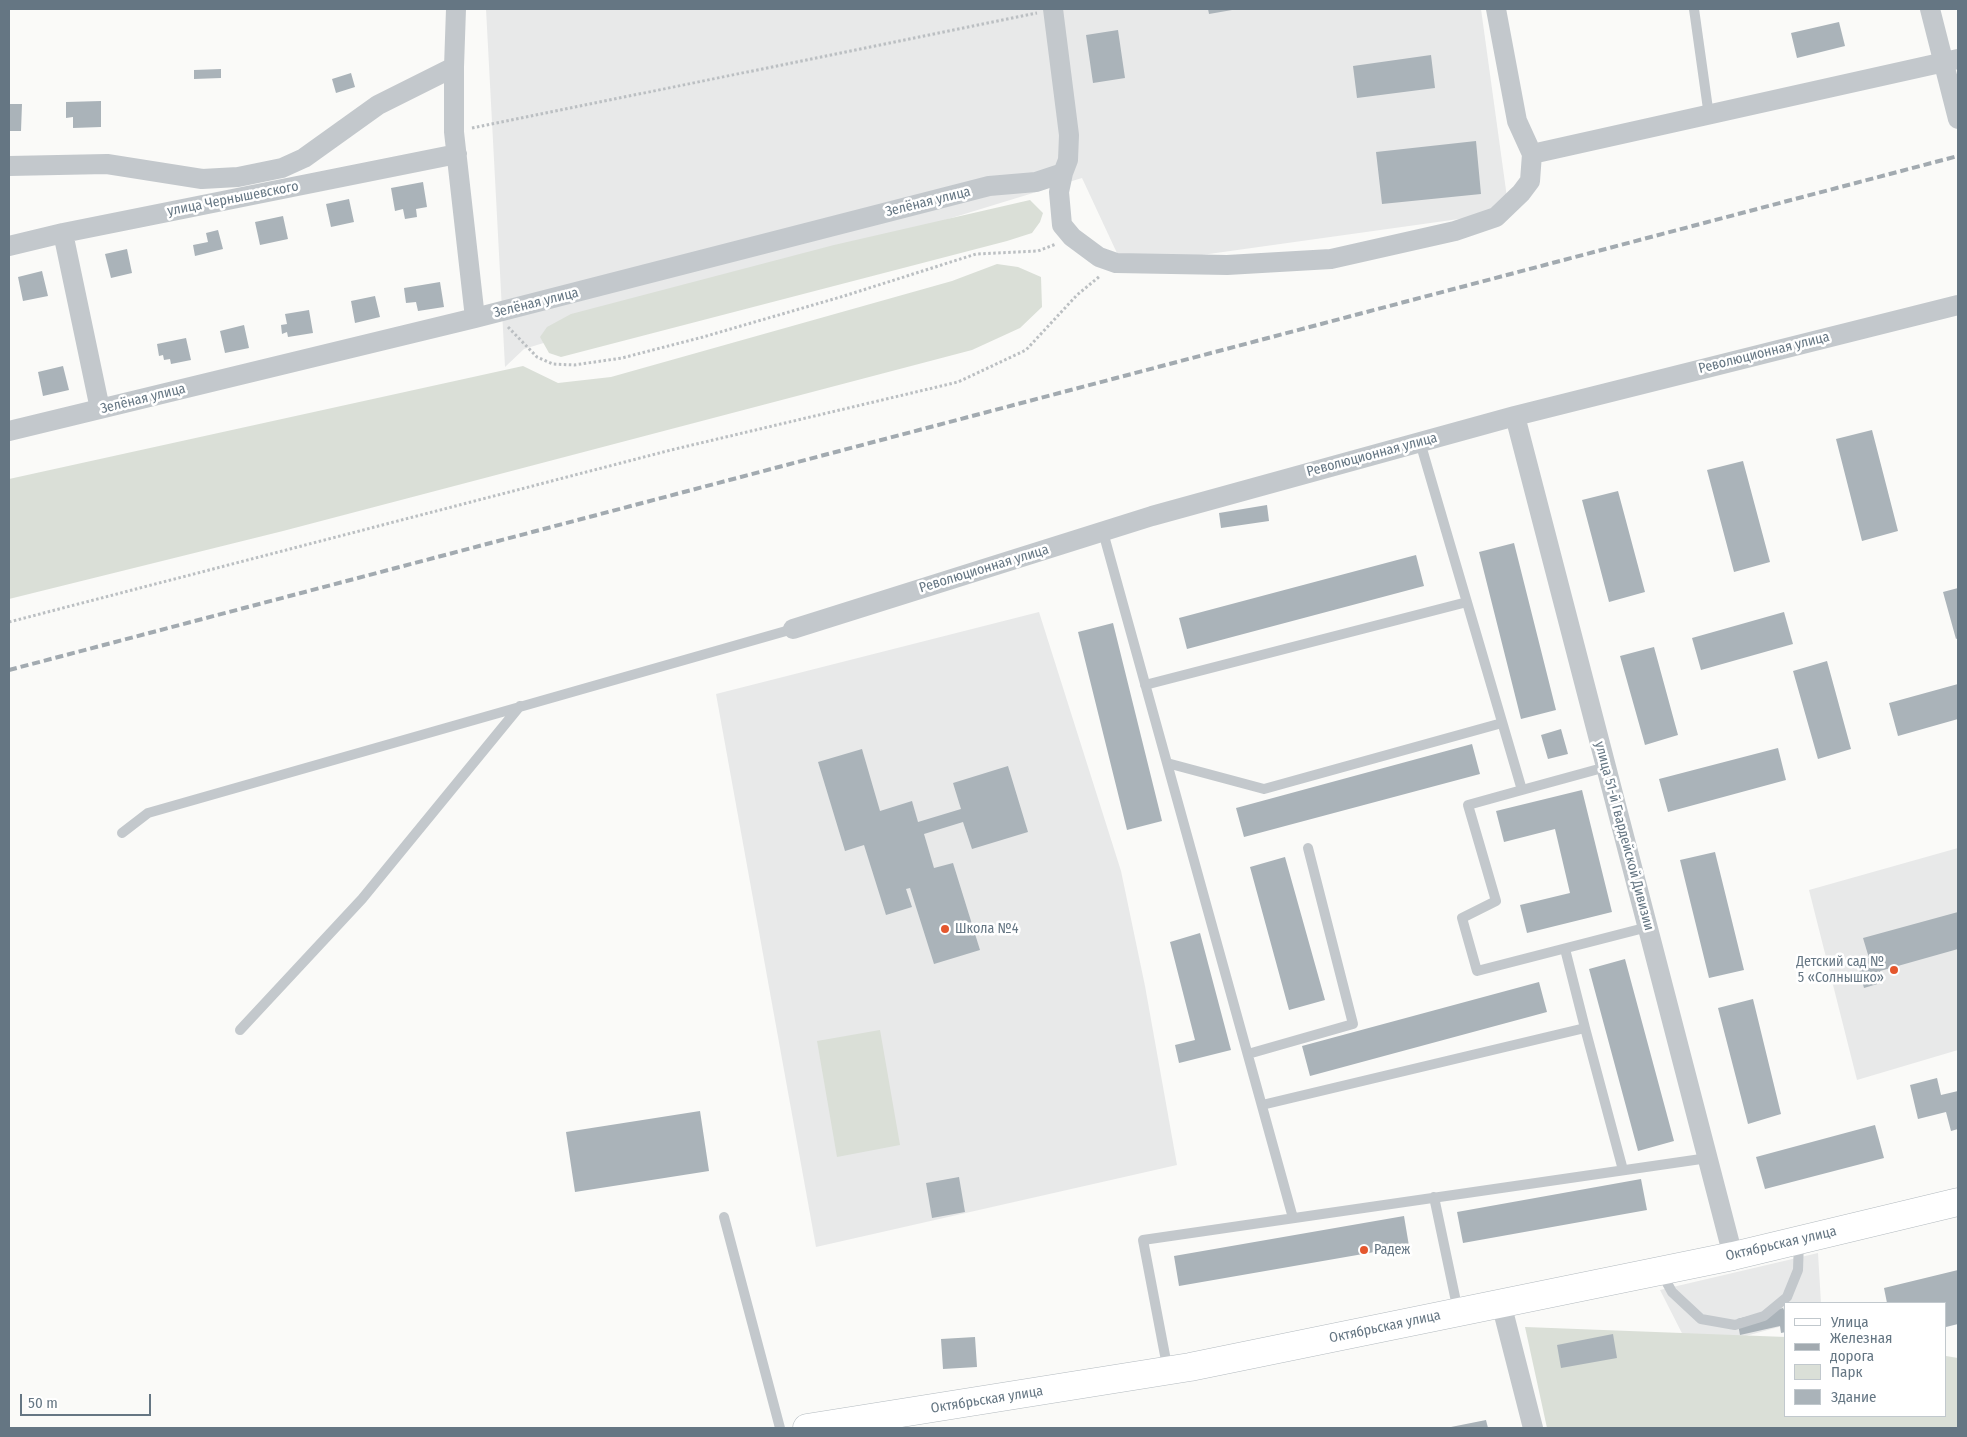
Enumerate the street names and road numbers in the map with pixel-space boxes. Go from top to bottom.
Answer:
street label: улица Чернышевского [166,178,300,220]
street label: Зелёная улица [884,183,972,221]
street label: Зелёная улица [492,284,580,322]
street label: Революционная улица [1697,329,1831,377]
street label: Зелёная улица [99,380,187,418]
street label: Революционная улица [1305,429,1439,481]
street label: Революционная улица [917,541,1051,597]
street label: улица 51-й Гвардейской Дивизии [1591,740,1657,932]
street label: Октябрьская улица [1724,1223,1838,1265]
street label: Октябрьская улица [1328,1307,1442,1347]
street label: Октябрьская улица [930,1383,1044,1417]

